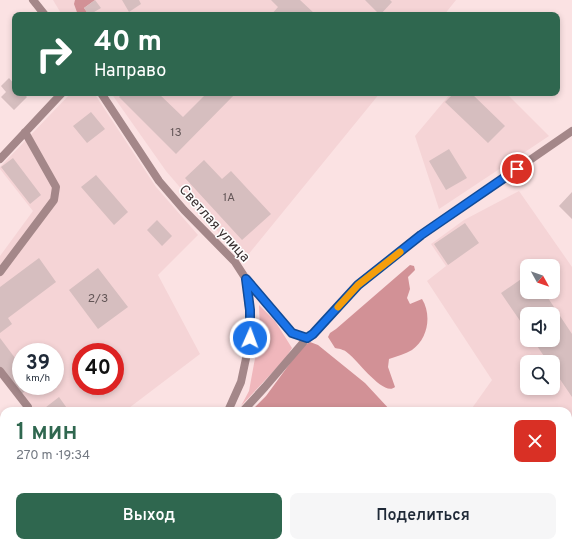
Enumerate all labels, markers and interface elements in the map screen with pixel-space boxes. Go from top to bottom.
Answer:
text: 40 m [94,25,162,61]
icon: right [28,28,80,80]
text: Направо [94,60,166,83]
house number: 13 [170,125,182,141]
pin [500,152,534,186]
icon: arrive [506,158,528,180]
street label: Светлая улица [175,182,253,266]
house number: 1А [223,190,235,206]
north arrow [520,259,560,299]
map controls [520,259,560,395]
house number: 2/3 [88,291,108,307]
button: sound [520,307,560,347]
position arrow [229,317,271,359]
speed limit sign: 40 [72,343,124,395]
text: 39 [26,351,50,377]
button: search [520,355,560,395]
text: km/h [26,372,50,385]
text: 1 мин [16,418,77,448]
button: close [514,420,556,462]
text: 270 m · 19:34 [16,448,90,464]
button: Выход [16,493,282,539]
button: Поделиться [290,493,556,539]

